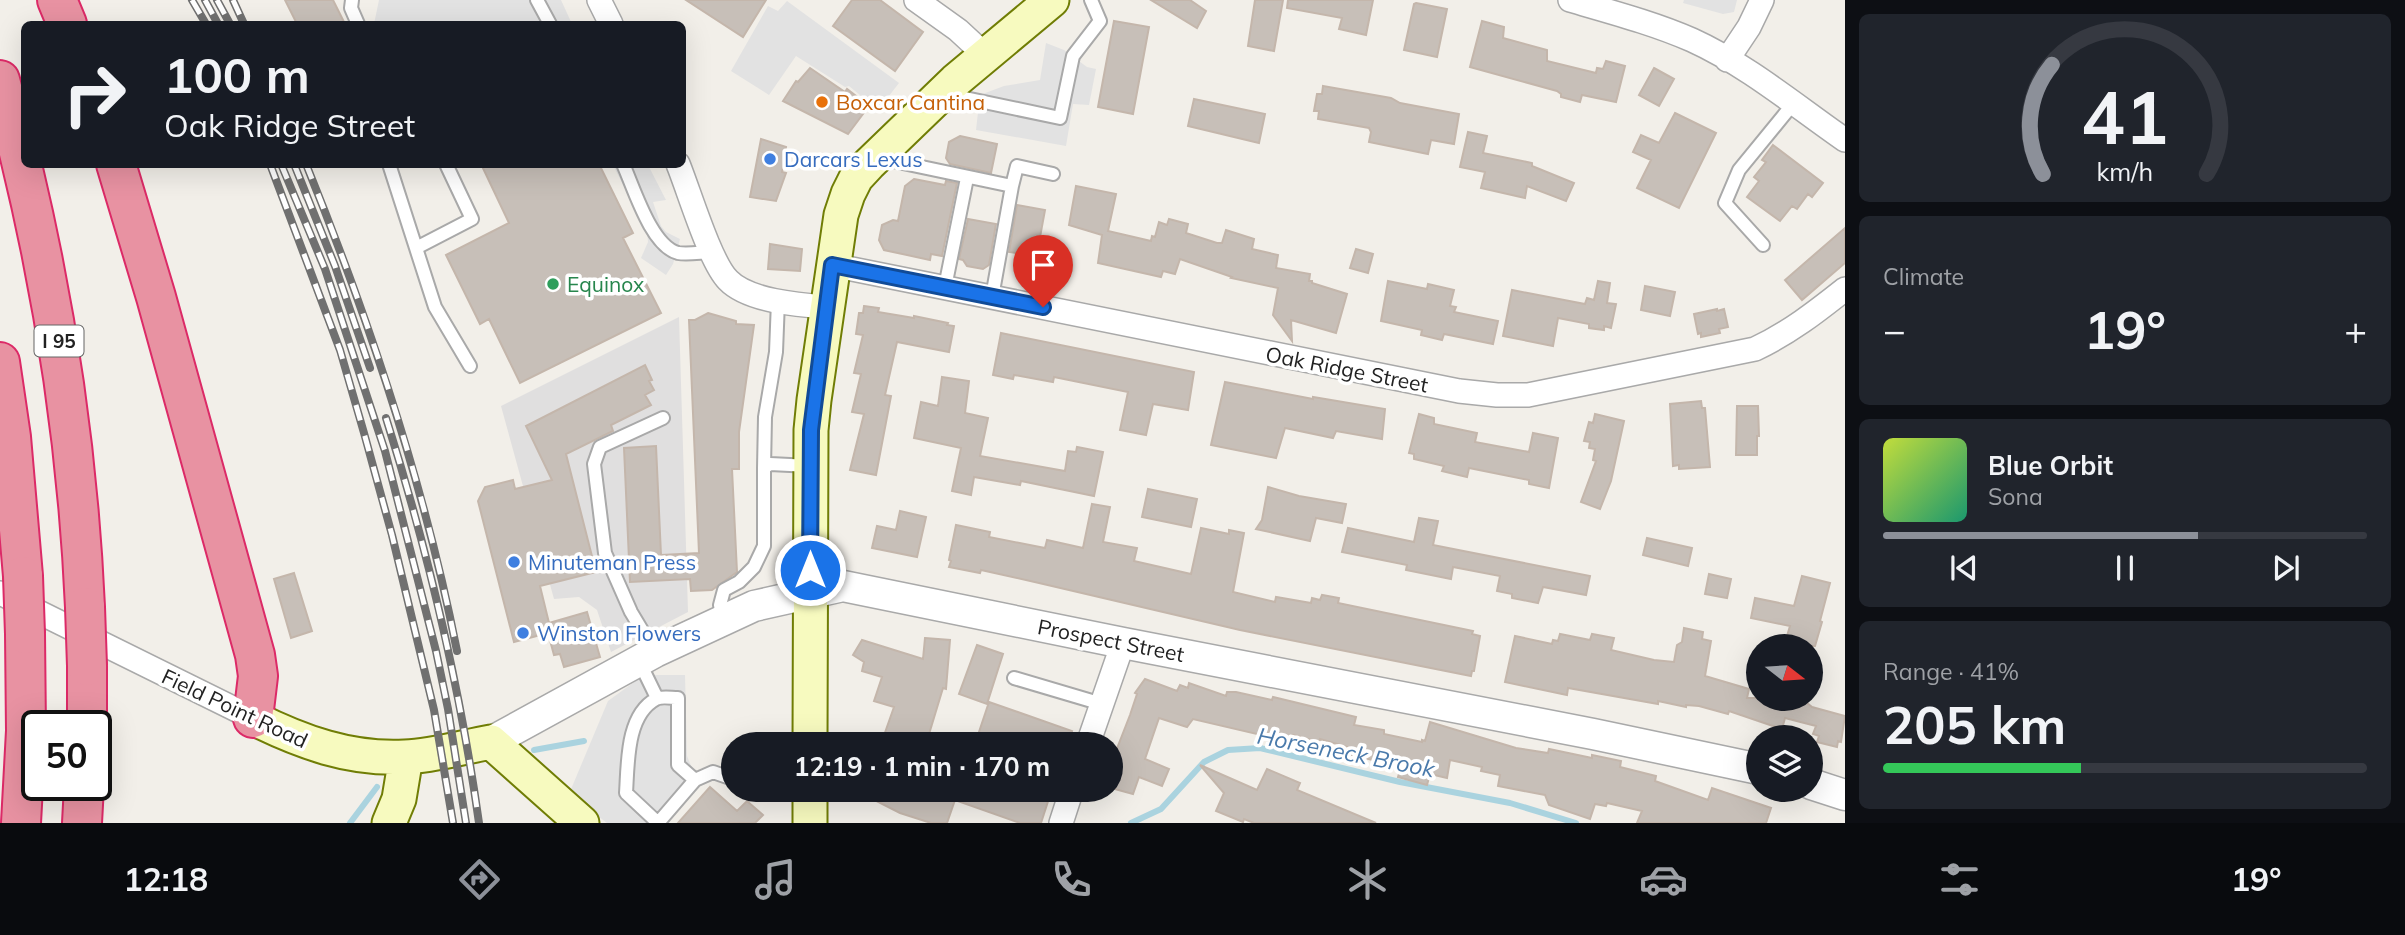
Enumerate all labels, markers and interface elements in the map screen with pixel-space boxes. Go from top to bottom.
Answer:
text: 100 m [164,44,310,105]
icon: right [49,49,140,140]
text: 41 [2081,72,2169,163]
place label: Boxcar Cantina [836,89,985,115]
marker: Boxcar Cantina [814,94,830,110]
text: Oak Ridge Street [164,105,415,145]
place label: Darcars Lexus [784,146,923,172]
marker: Darcars Lexus [762,151,778,167]
text: km/h [2097,156,2153,187]
pin [1013,235,1073,307]
icon: arrive [1024,246,1062,284]
text: Climate [1883,262,1964,291]
place label: Equinox [567,271,644,297]
marker: Equinox [545,276,561,292]
text: 19° [2084,297,2166,362]
text: − [1883,306,1906,354]
text: + [2344,306,2367,354]
road number: I 95 [34,326,84,356]
street label: Oak Ridge Street [1264,341,1430,397]
text: Blue Orbit [1988,449,2113,482]
text: Sona [1988,482,2043,511]
position arrow [773,533,847,607]
place label: Minuteman Press [528,549,696,575]
icon: previous [1945,549,1983,587]
icon: pause [2106,549,2144,587]
icon: next [2267,549,2305,587]
marker: Minuteman Press [506,554,522,570]
street label: Prospect Street [1036,613,1186,667]
place label: Winston Flowers [537,620,701,646]
marker: Winston Flowers [515,625,531,641]
north arrow [1746,634,1824,710]
map controls [1746,634,1823,802]
text: Range · 41% [1883,657,2019,686]
street label: Field Point Road [158,663,312,753]
text: 205 km [1883,692,2066,757]
speed limit sign: 50 [21,710,112,801]
water label: Horseneck Brook [1255,721,1438,784]
button: layers [1746,725,1823,802]
text: 12:19 · 1 min · 170 m [794,750,1050,783]
icon: directions [455,855,504,904]
icon: music [751,855,800,904]
icon: phone [1047,855,1096,904]
icon: climate [1343,855,1392,904]
icon: car [1639,855,1688,904]
icon: filters [1935,855,1984,904]
text: 12:18 [123,859,208,899]
text: 19° [2231,859,2281,899]

